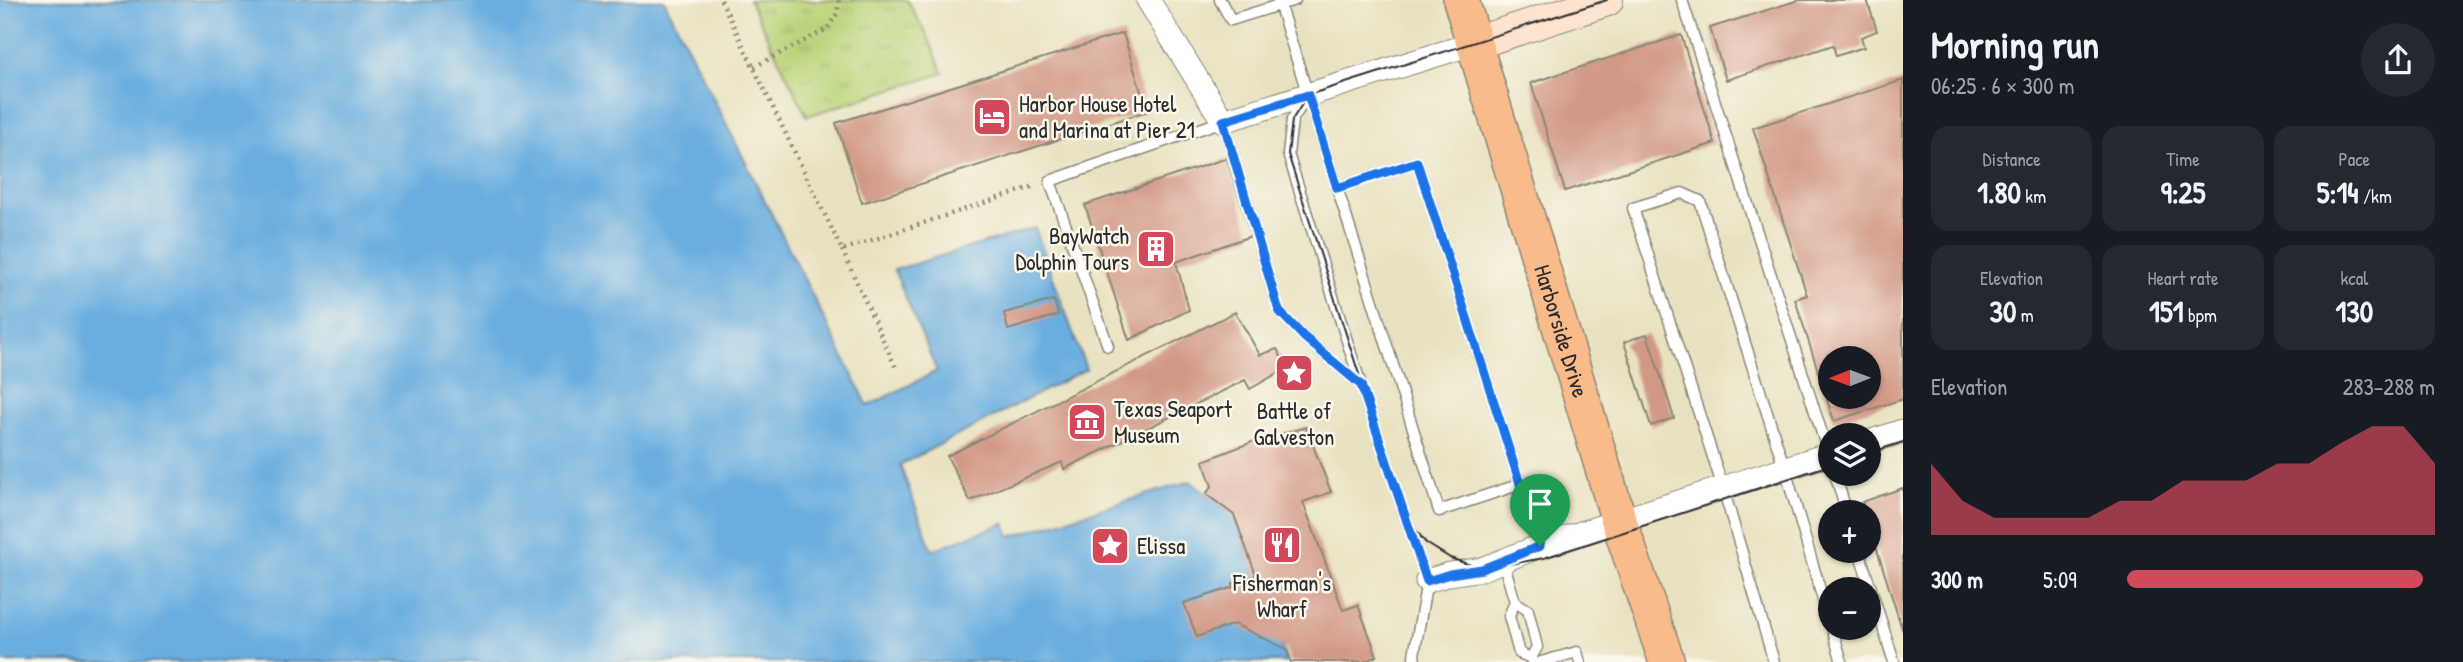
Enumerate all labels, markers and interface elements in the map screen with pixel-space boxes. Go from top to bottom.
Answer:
text: Morning run [1931,18,2099,70]
button: share [2361,23,2435,97]
text: 06:25 · 6 × 300 m [1931,70,2074,101]
place label: Harbor House Hotel and Marina at Pier 21 [1019,88,1195,145]
hotel icon: Harbor House Hotel and Marina at Pier 21 [971,96,1013,138]
text: Distance [1983,146,2041,172]
text: Time [2166,146,2200,172]
text: Pace [2339,146,2370,172]
text: 1.80 [1977,172,2021,212]
text: 9:25 [2161,172,2205,212]
text: 5:14 [2317,172,2359,212]
text: km [2021,183,2046,209]
text: /km [2359,183,2392,209]
place label: BayWatch Dolphin Tours [1015,220,1129,277]
building icon: BayWatch Dolphin Tours [1135,228,1177,270]
street label: Harborside Drive [1527,261,1597,401]
text: Elevation [1980,265,2043,291]
text: Heart rate [2148,265,2218,291]
text: kcal [2340,265,2368,291]
text: 30 [1990,291,2016,331]
text: 151 [2149,291,2184,331]
text: 130 [2335,291,2373,331]
text: m [2016,302,2034,328]
text: bpm [2184,302,2217,328]
north arrow [1818,346,1881,410]
map controls [1818,346,1881,640]
place icon: Battle of Galveston [1273,352,1315,394]
text: Elevation [1931,371,2007,402]
text: 283–288 m [2343,371,2435,402]
place label: Texas Seaport Museum [1114,393,1233,450]
place label: Battle of Galveston [1254,395,1334,452]
museum icon: Texas Seaport Museum [1066,401,1108,443]
button: layers [1818,423,1881,486]
pin [1510,474,1570,546]
icon: arrive [1521,485,1559,523]
button: + [1818,500,1881,563]
restaurant icon: Fisherman's Wharf [1261,524,1303,566]
place icon: Elissa [1089,525,1131,567]
place label: Elissa [1137,530,1185,561]
text: 300 m [1931,564,1983,595]
text: 5:09 [2043,564,2077,595]
place label: Fisherman's Wharf [1232,567,1331,624]
button: − [1818,577,1881,640]

